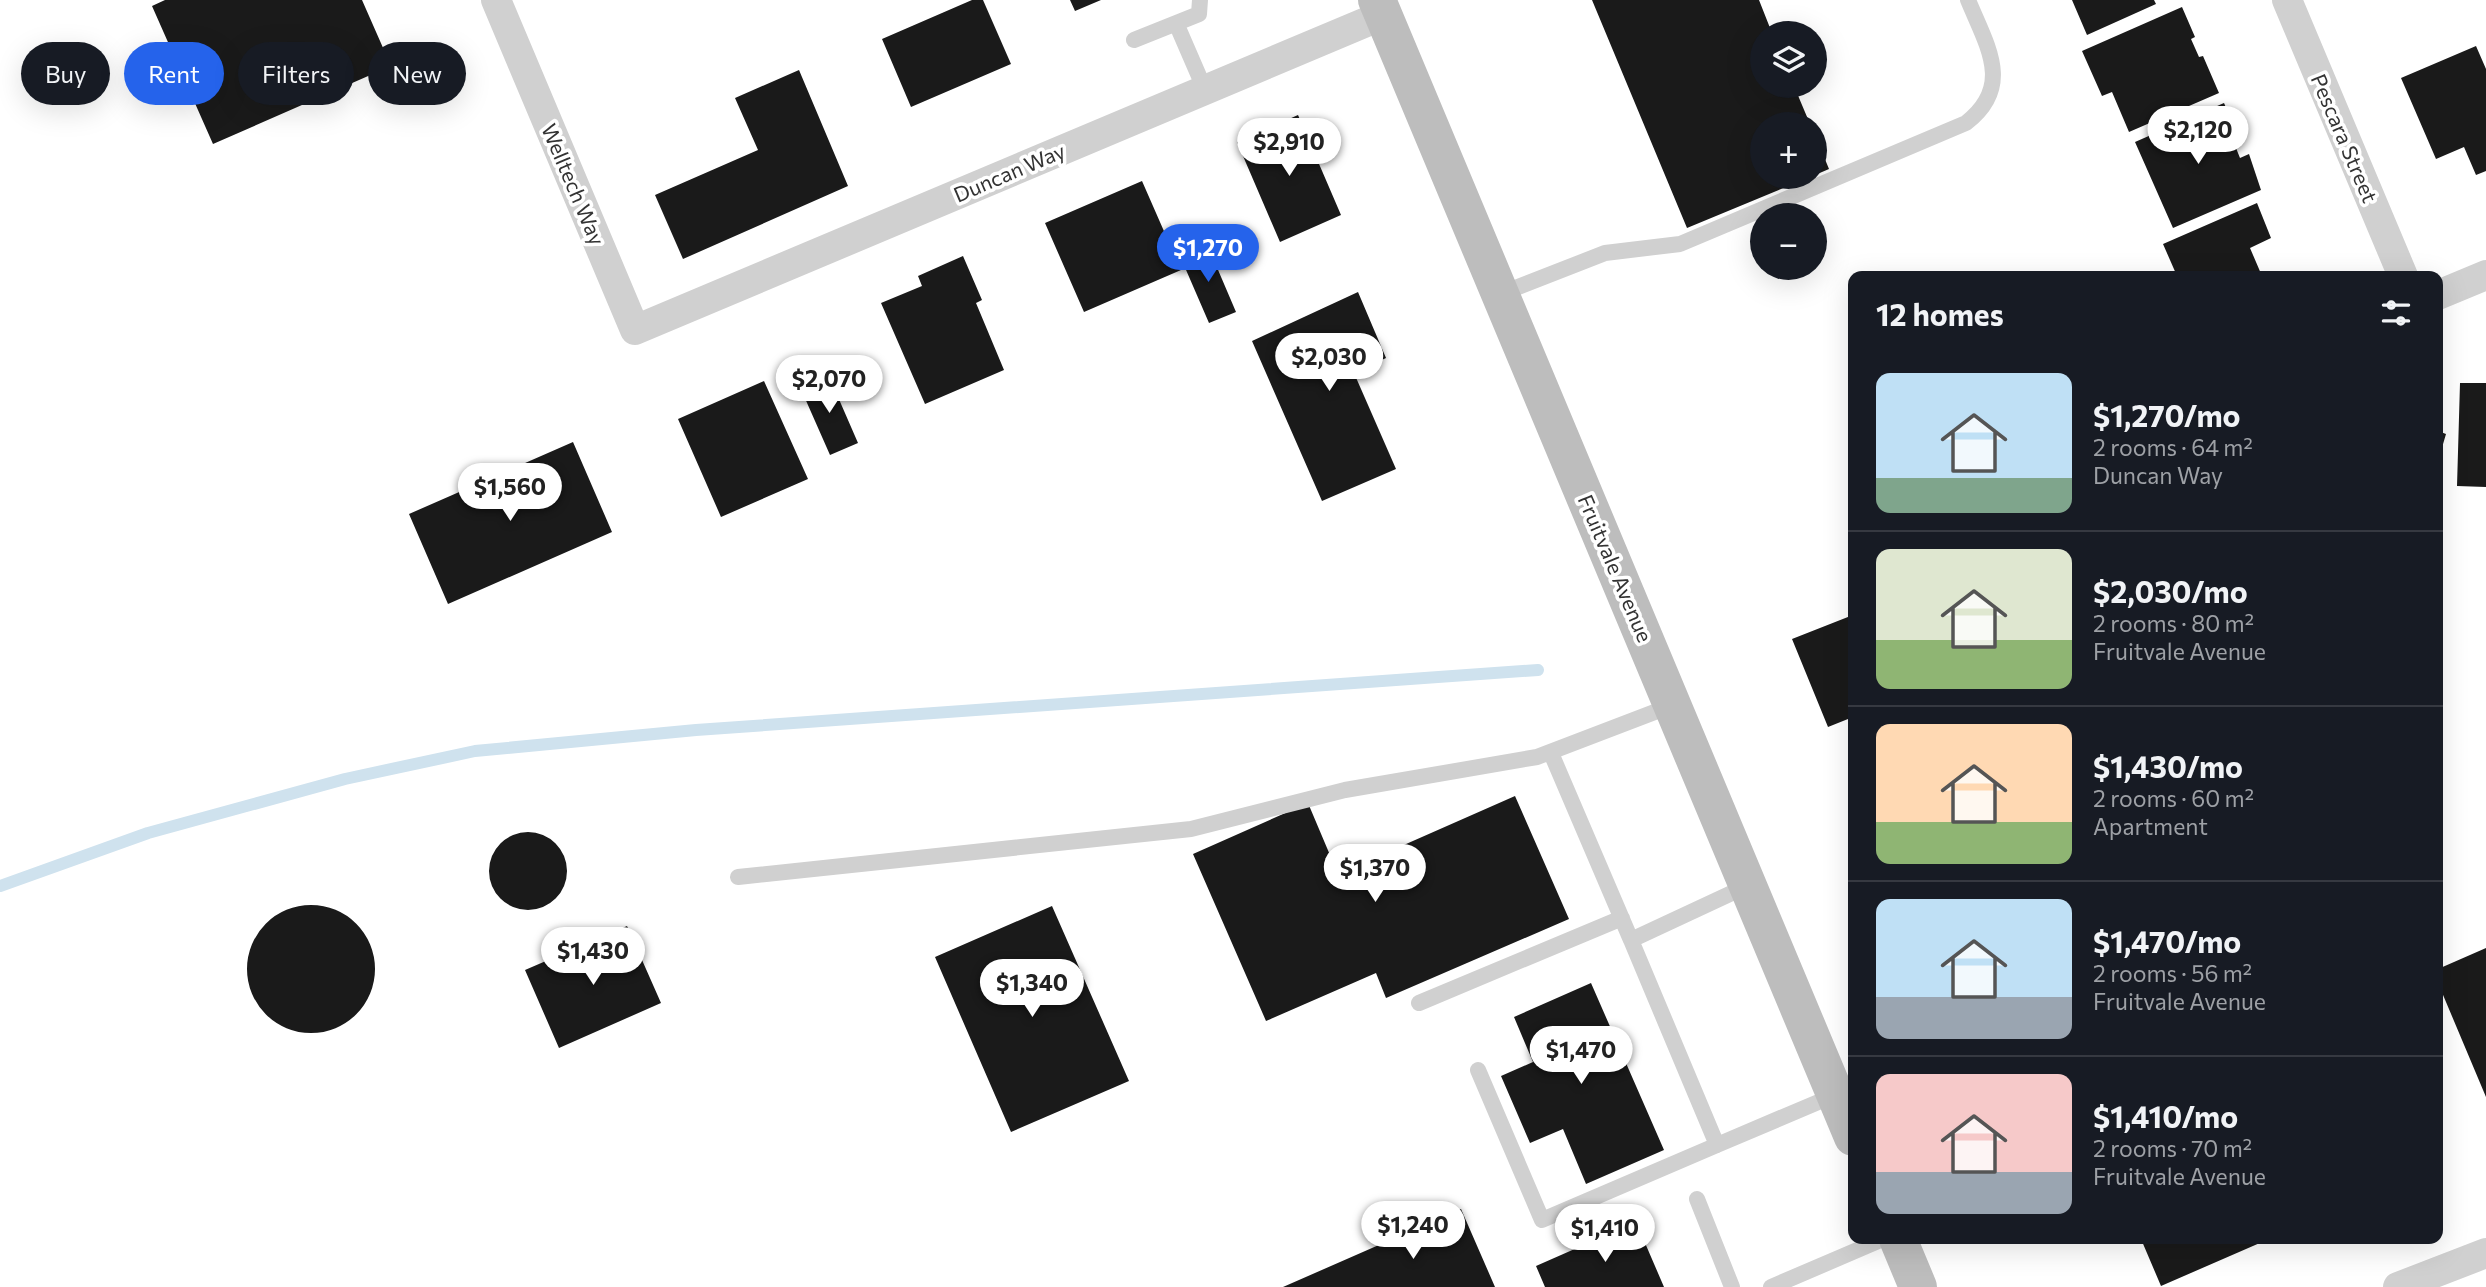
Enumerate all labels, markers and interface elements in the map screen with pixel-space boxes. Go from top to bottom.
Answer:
map controls [1750,21,1827,280]
button: layers [1750,21,1827,98]
chip: Buy [21,42,110,105]
chip: Rent [124,42,224,105]
chip: Filters [238,42,354,105]
chip: New [368,42,466,105]
street label: Pescara Street [2307,70,2383,206]
pin: $2,120 [2141,106,2255,166]
button: + [1750,112,1827,189]
text: $2,120 [2164,115,2233,143]
pin: $2,910 [1232,118,1346,178]
street label: Welltech Way [537,119,611,249]
text: $2,910 [1253,127,1325,155]
street label: Duncan Way [950,137,1069,207]
button: − [1750,203,1827,280]
pin: $1,270 [1151,224,1265,284]
text: $1,270 [1173,233,1243,261]
icon: filters [2377,294,2415,332]
text: 12 homes [1876,295,2004,332]
pin: $2,030 [1272,334,1386,393]
text: $2,030 [1291,342,1367,370]
pin: $2,070 [772,356,886,415]
text: $2,070 [792,364,866,392]
text: $1,270/mo [2093,396,2241,433]
icon: home [1932,401,2016,485]
text: 2 rooms · 64 m² [2093,433,2253,461]
text: Duncan Way [2093,461,2223,489]
pin: $1,560 [453,463,567,523]
text: $1,560 [474,472,546,500]
street label: Fruitvale Avenue [1574,490,1658,646]
text: $2,030/mo [2093,572,2248,609]
icon: home [1932,577,2016,661]
text: 2 rooms · 80 m² [2093,609,2254,637]
text: Fruitvale Avenue [2093,637,2266,665]
text: $1,430/mo [2093,747,2243,784]
icon: home [1932,752,2016,836]
text: 2 rooms · 60 m² [2093,784,2254,812]
text: Apartment [2093,812,2208,840]
pin: $1,370 [1318,844,1432,904]
text: $1,370 [1340,853,1410,881]
text: $1,470/mo [2093,922,2241,959]
icon: home [1932,927,2016,1011]
pin: $1,430 [536,928,650,987]
text: $1,430 [557,936,629,964]
text: 2 rooms · 56 m² [2093,959,2252,987]
pin: $1,340 [975,960,1089,1019]
text: $1,340 [996,968,1068,996]
text: Fruitvale Avenue [2093,987,2266,1015]
pin: $1,470 [1524,1026,1638,1086]
text: $1,470 [1546,1035,1616,1063]
text: $1,410/mo [2093,1097,2238,1134]
icon: home [1932,1102,2016,1186]
text: 2 rooms · 70 m² [2093,1134,2252,1162]
text: Fruitvale Avenue [2093,1162,2266,1190]
pin: $1,240 [1356,1202,1470,1261]
pin: $1,410 [1548,1204,1662,1264]
text: $1,240 [1377,1210,1449,1238]
text: $1,410 [1571,1213,1639,1241]

